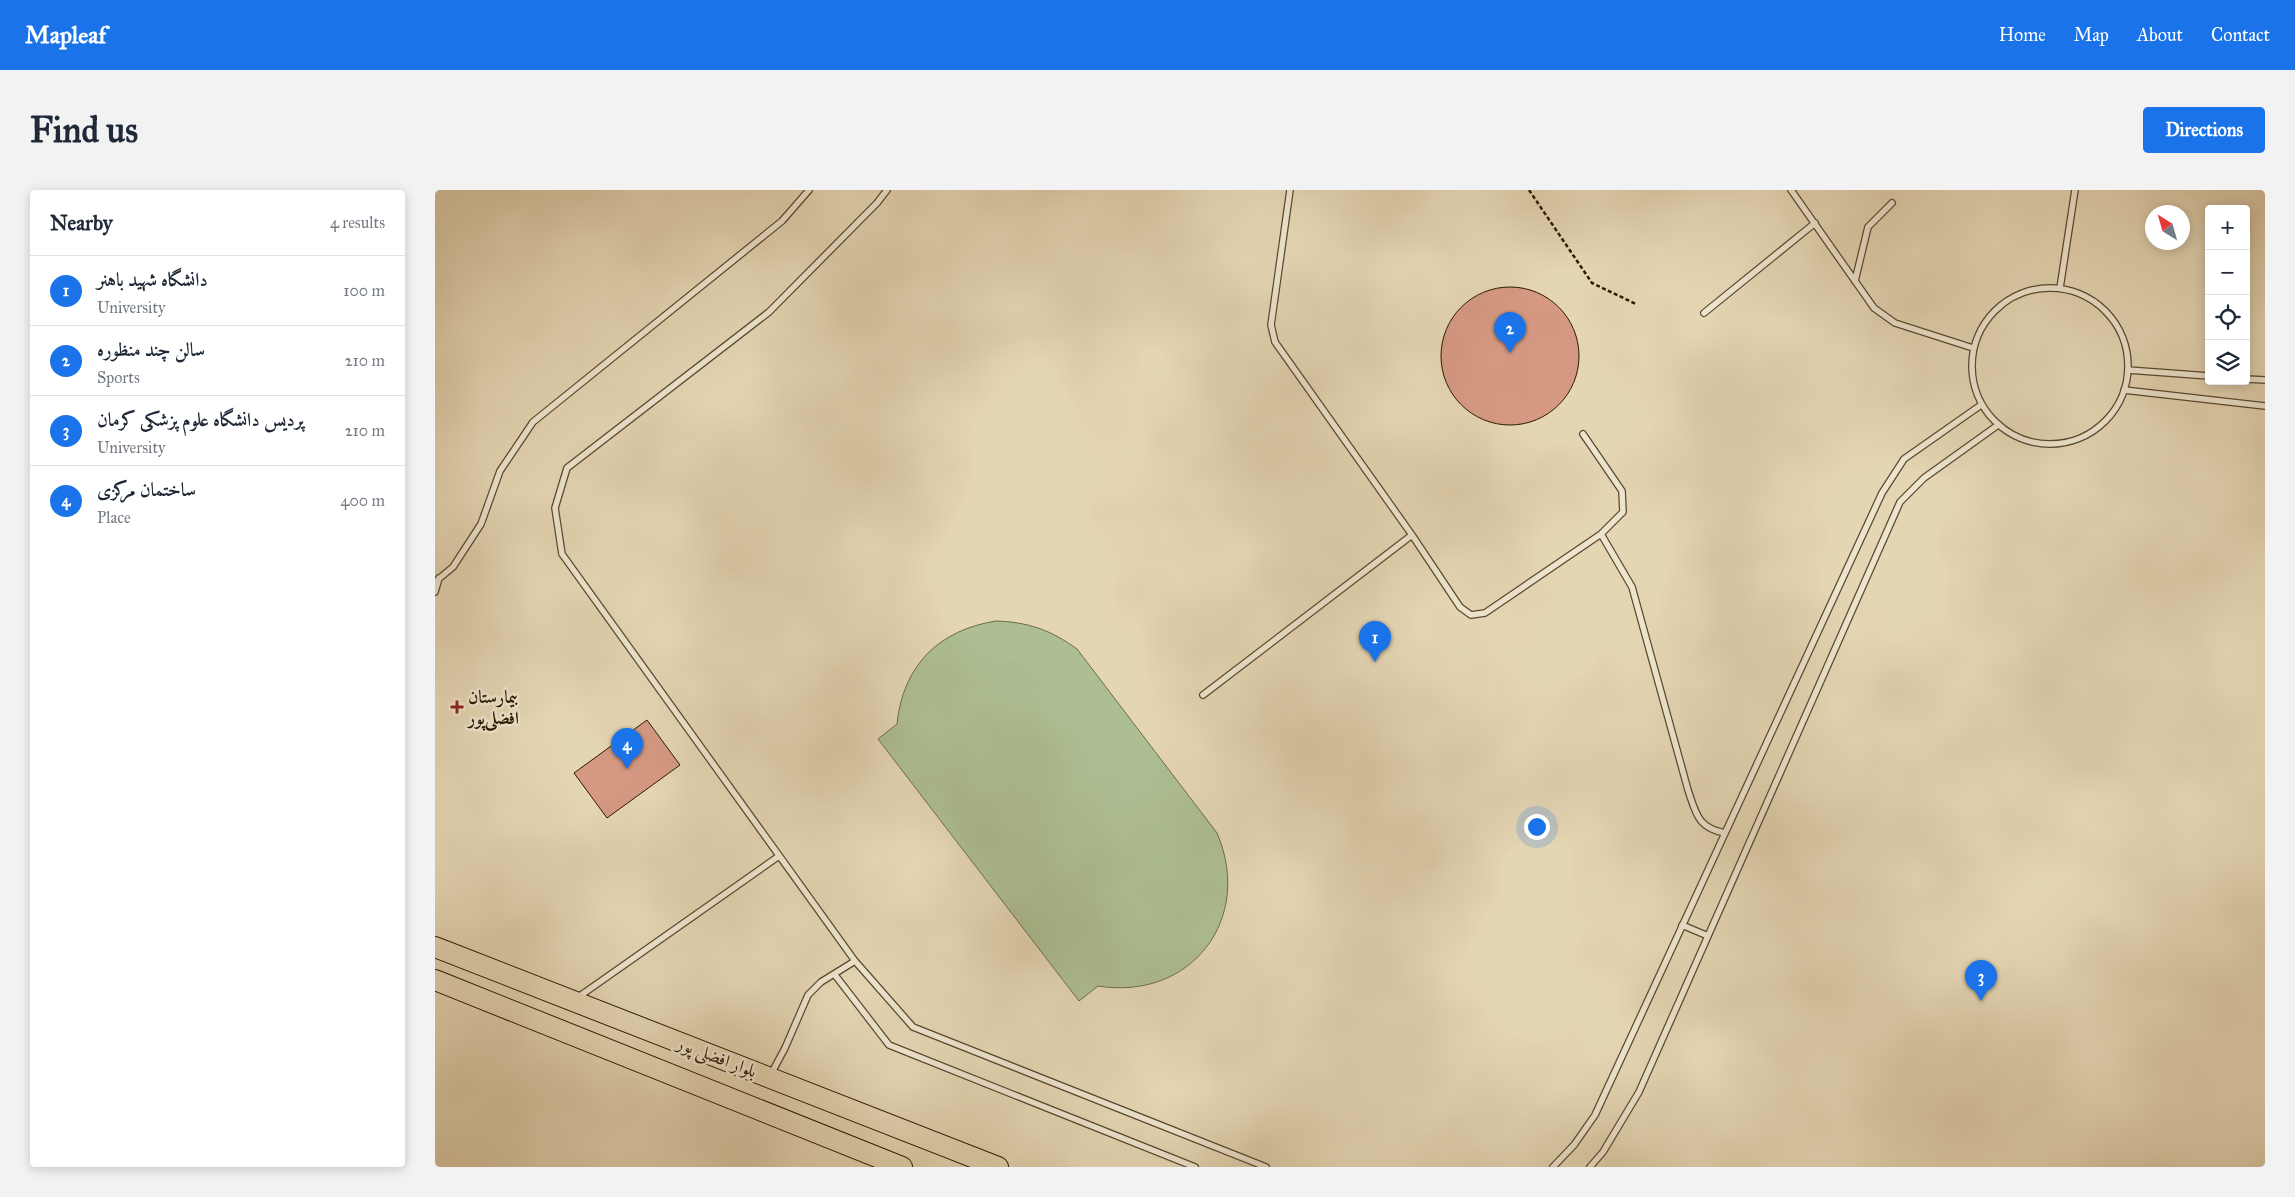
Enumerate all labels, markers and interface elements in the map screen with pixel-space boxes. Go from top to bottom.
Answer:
text: Mapleaf [25,20,106,50]
text: Home [1999,24,2046,46]
text: Map [2074,24,2109,46]
text: About [2137,24,2183,46]
text: Contact [2211,24,2270,46]
button: Directions [2143,107,2265,153]
text: Find us [30,109,138,152]
north arrow [2145,205,2190,250]
map controls [2205,205,2250,385]
button: + [2205,205,2250,250]
text: Nearby [50,210,113,236]
text: 4 results [330,213,385,232]
button: − [2205,250,2250,295]
text: دانشگاه شهید باهنر [97,268,208,291]
text: 1 [63,281,69,300]
text: 100 m [343,281,385,300]
button: locate [2205,295,2250,340]
text: University [97,298,166,317]
pin: 2 [1494,312,1526,353]
text: سالن چند منظوره [97,338,205,361]
button: layers [2205,340,2250,385]
text: 2 [62,351,70,370]
text: 210 m [345,351,385,370]
text: Sports [97,368,140,387]
text: پردیس دانشگاه علوم پزشکی کرمان [97,408,304,431]
text: 3 [63,421,69,440]
text: 210 m [345,421,385,440]
text: University [97,438,166,457]
text: ساختمان مرکزی [97,478,196,501]
text: 4 [62,491,70,510]
text: 400 m [341,491,385,510]
text: Place [97,508,131,527]
pin: 1 [1359,621,1391,662]
place label: بیمارستان افضلی‌پور [466,686,519,732]
marker: بیمارستان افضلی‌پور [450,700,464,714]
pin: 4 [611,728,643,769]
your location [1524,814,1550,840]
pin: 3 [1965,960,1997,1001]
street label: بلوار افضلی پور [671,1031,760,1084]

